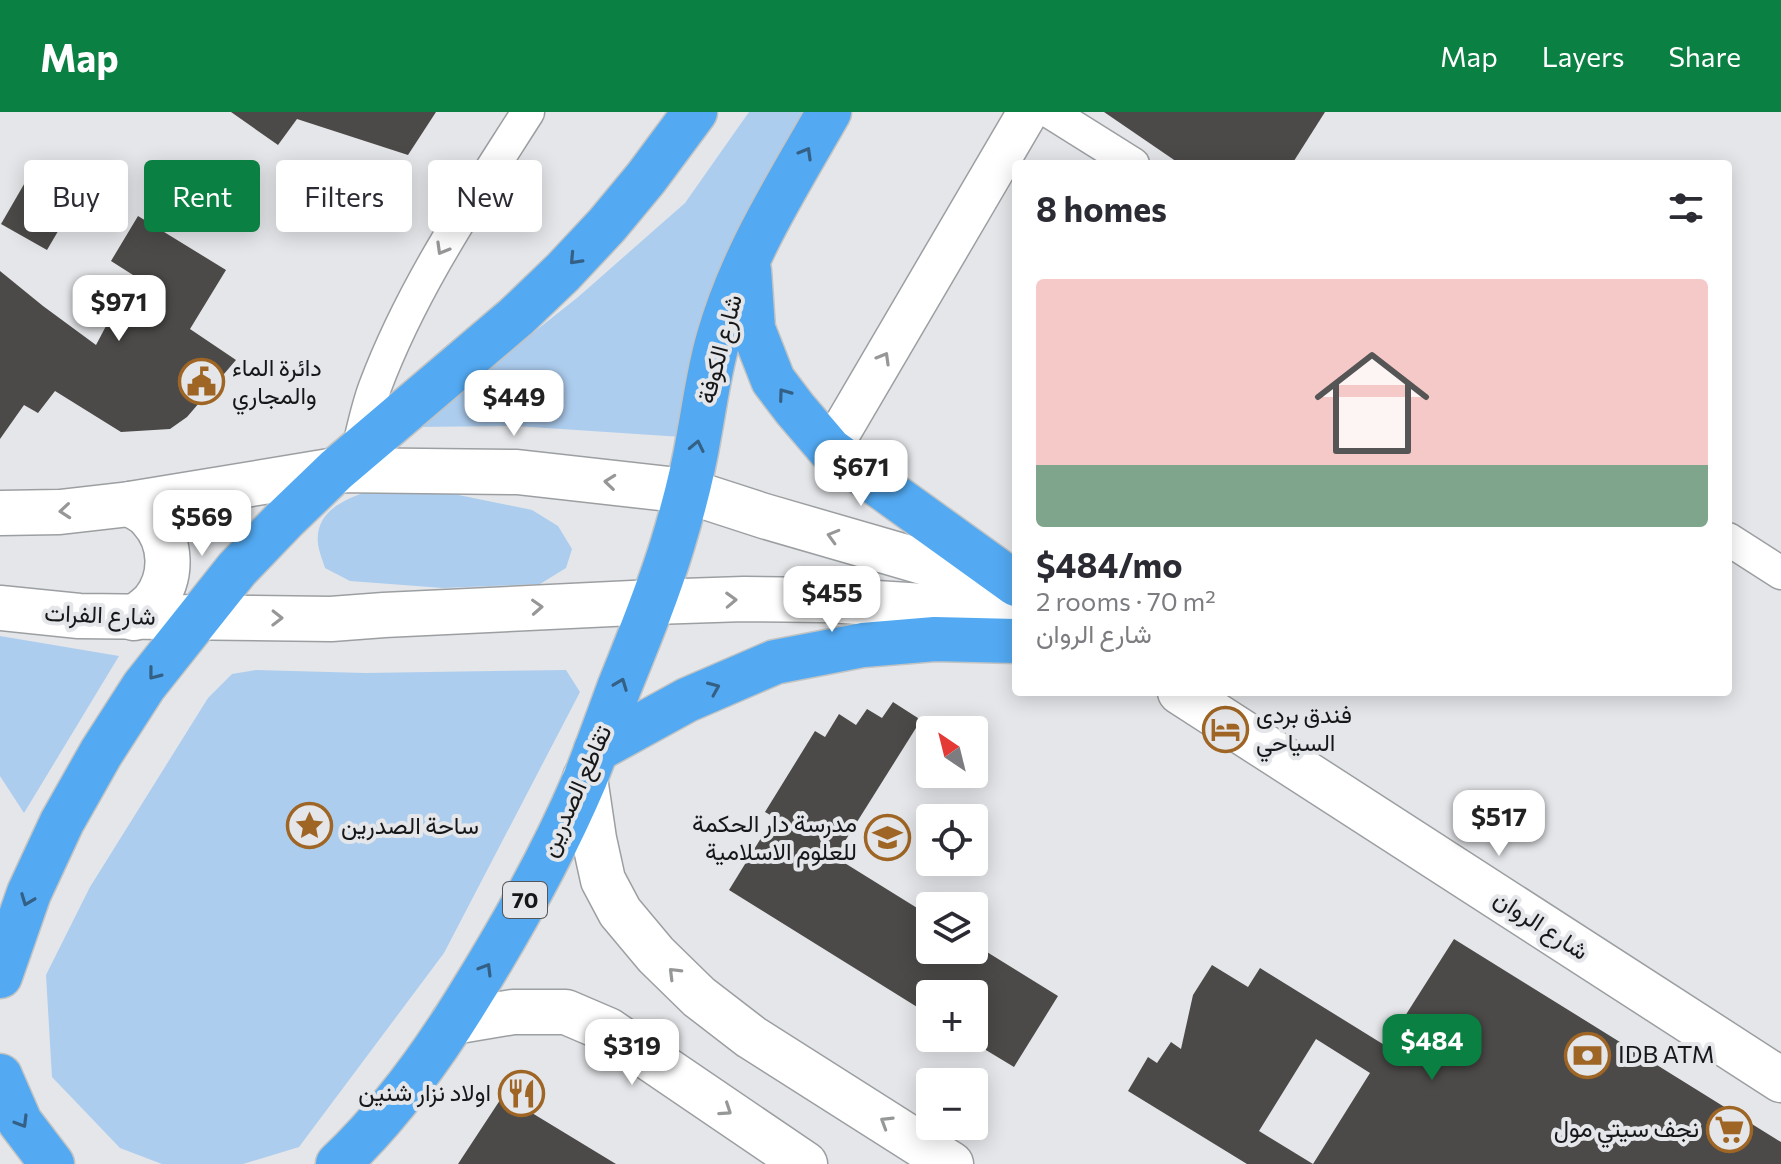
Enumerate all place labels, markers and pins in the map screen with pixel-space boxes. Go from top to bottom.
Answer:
pin: $971 [72,275,166,343]
place label: دائرة الماء والمجاري [232,352,322,415]
public building icon: دائرة الماء والمجاري [177,358,225,406]
pin: $449 [467,370,561,438]
pin: $671 [814,440,908,508]
pin: $569 [155,490,249,558]
pin: $455 [785,566,879,634]
place label: فندق بردى السياحي [1256,699,1352,762]
hotel icon: فندق بردى السياحي [1201,705,1249,753]
pin: $517 [1452,790,1546,858]
place icon: ساحة الصدرين [286,802,334,850]
place label: مدرسة دار الحكمة للعلوم الاسلامية [692,808,857,868]
place label: ساحة الصدرين [341,810,479,841]
school or university icon: مدرسة دار الحكمة للعلوم الاسلامية [864,814,912,862]
pin: $484 [1385,1014,1479,1082]
pin: $319 [585,1019,679,1087]
bank icon: IDB ATM [1563,1031,1611,1079]
place label: IDB ATM [1618,1039,1714,1068]
restaurant icon: اولاد نزار شنين [498,1069,546,1117]
place label: اولاد نزار شنين [358,1077,491,1108]
supermarket icon: نجف سيتي مول [1706,1105,1754,1153]
place label: نجف سيتي مول [1554,1113,1699,1148]

